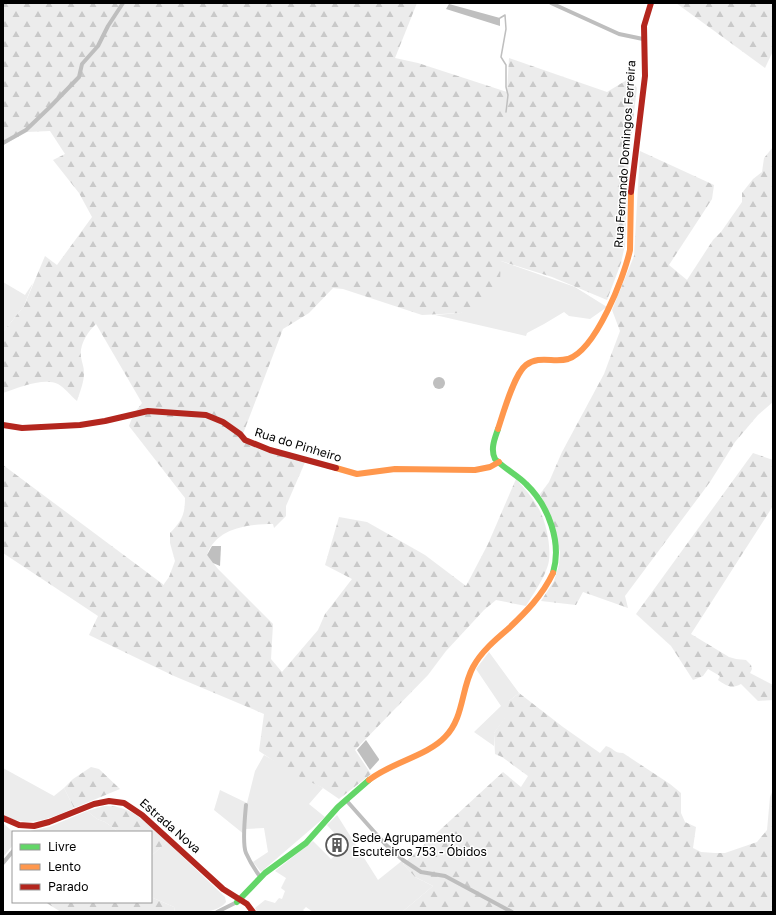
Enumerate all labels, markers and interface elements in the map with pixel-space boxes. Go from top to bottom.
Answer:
street label: Rua Fernando Domingos Ferreira [610,60,639,248]
street label: Rua do Pinheiro [253,424,344,465]
street label: Estrada Nova [137,795,204,856]
place label: Sede Agrupamento Escuteiros 753 - Óbidos [352,830,487,859]
legend [12,831,152,903]
building icon: Sede Agrupamento Escuteiros 753 - Óbidos [324,832,350,858]
text: Livre [48,839,76,854]
text: Lento [48,859,81,874]
text: Parado [48,879,88,894]

